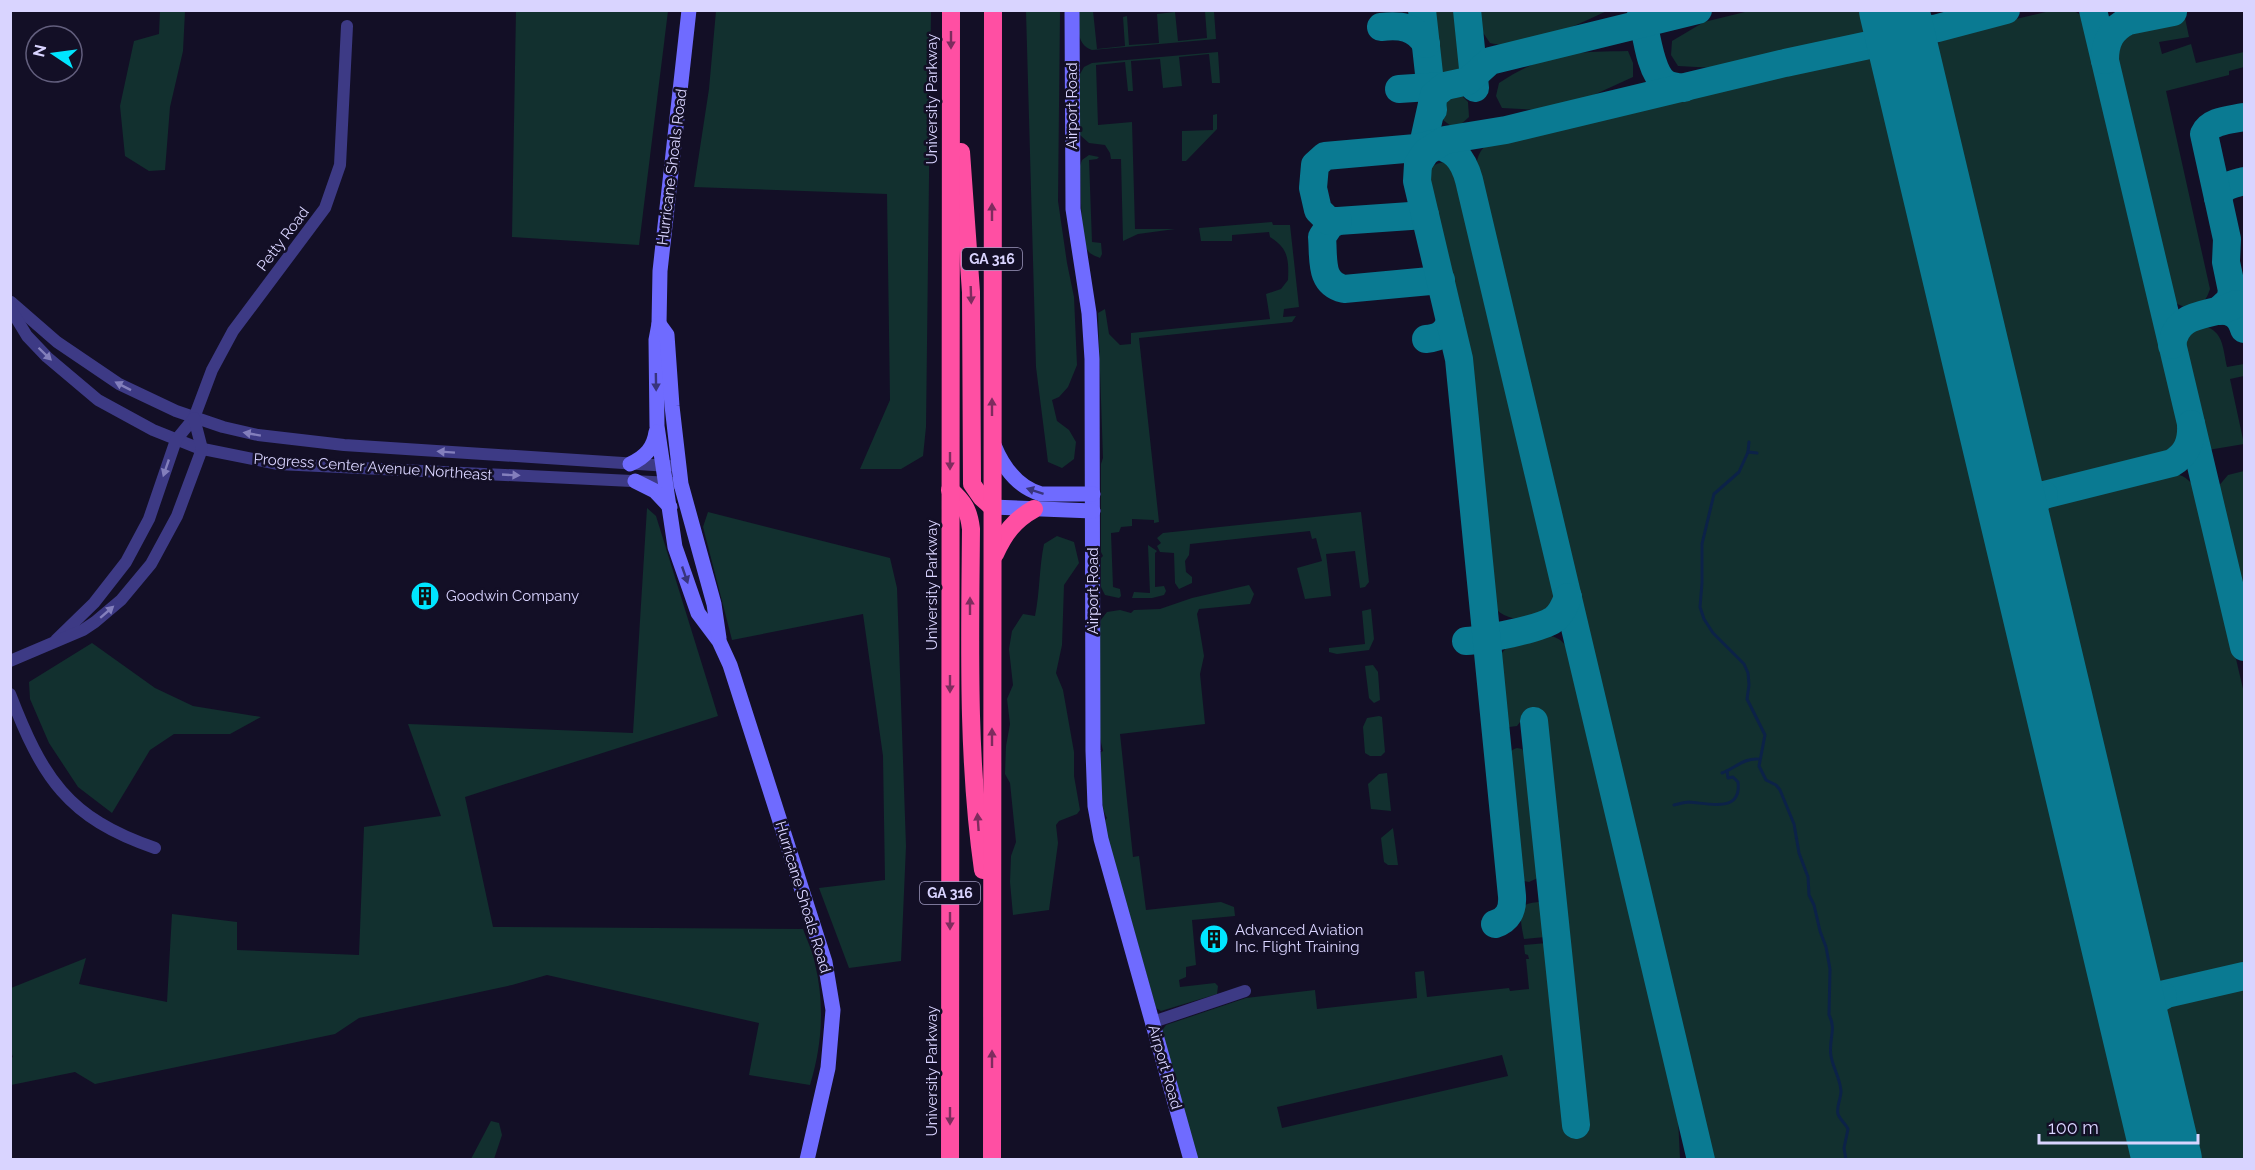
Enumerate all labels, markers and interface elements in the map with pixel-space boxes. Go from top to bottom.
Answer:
north arrow [24,24,84,84]
one-way arrow [946,31,956,50]
street label: University Parkway [923,34,941,164]
text: N [29,43,51,59]
street label: Airport Road [1063,63,1081,149]
street label: Hurricane Shoals Road [653,88,691,246]
one-way arrow [987,202,997,221]
street label: Petty Road [253,203,313,275]
road number: GA 316 [962,248,1022,270]
one-way arrow [966,286,975,305]
one-way arrow [38,347,52,361]
one-way arrow [652,373,661,392]
one-way arrow [115,381,132,390]
one-way arrow [987,397,997,416]
one-way arrow [243,429,262,438]
one-way arrow [437,447,456,456]
street label: Progress Center Avenue Northeast [253,450,493,484]
one-way arrow [945,451,955,470]
one-way arrow [161,459,171,477]
one-way arrow [502,471,521,480]
one-way arrow [1026,486,1044,495]
street label: University Parkway [923,520,941,650]
street label: Airport Road [1084,548,1102,634]
one-way arrow [680,566,690,584]
building icon: Goodwin Company [409,580,441,612]
place label: Goodwin Company [446,587,579,605]
one-way arrow [965,597,975,616]
one-way arrow [99,606,114,619]
one-way arrow [945,675,955,694]
one-way arrow [987,727,997,746]
one-way arrow [973,813,982,832]
street label: Hurricane Shoals Road [771,819,835,975]
road number: GA 316 [920,882,980,904]
one-way arrow [945,912,955,931]
place label: Advanced Aviation Inc. Flight Training [1235,921,1364,956]
building icon: Advanced Aviation Inc. Flight Training [1198,923,1230,955]
street label: University Parkway [923,1006,941,1136]
street label: Airport Road [1144,1023,1186,1111]
one-way arrow [987,1050,997,1069]
one-way arrow [945,1107,955,1126]
scale bar [2039,1107,2198,1145]
text: 100 m [2048,1117,2099,1138]

